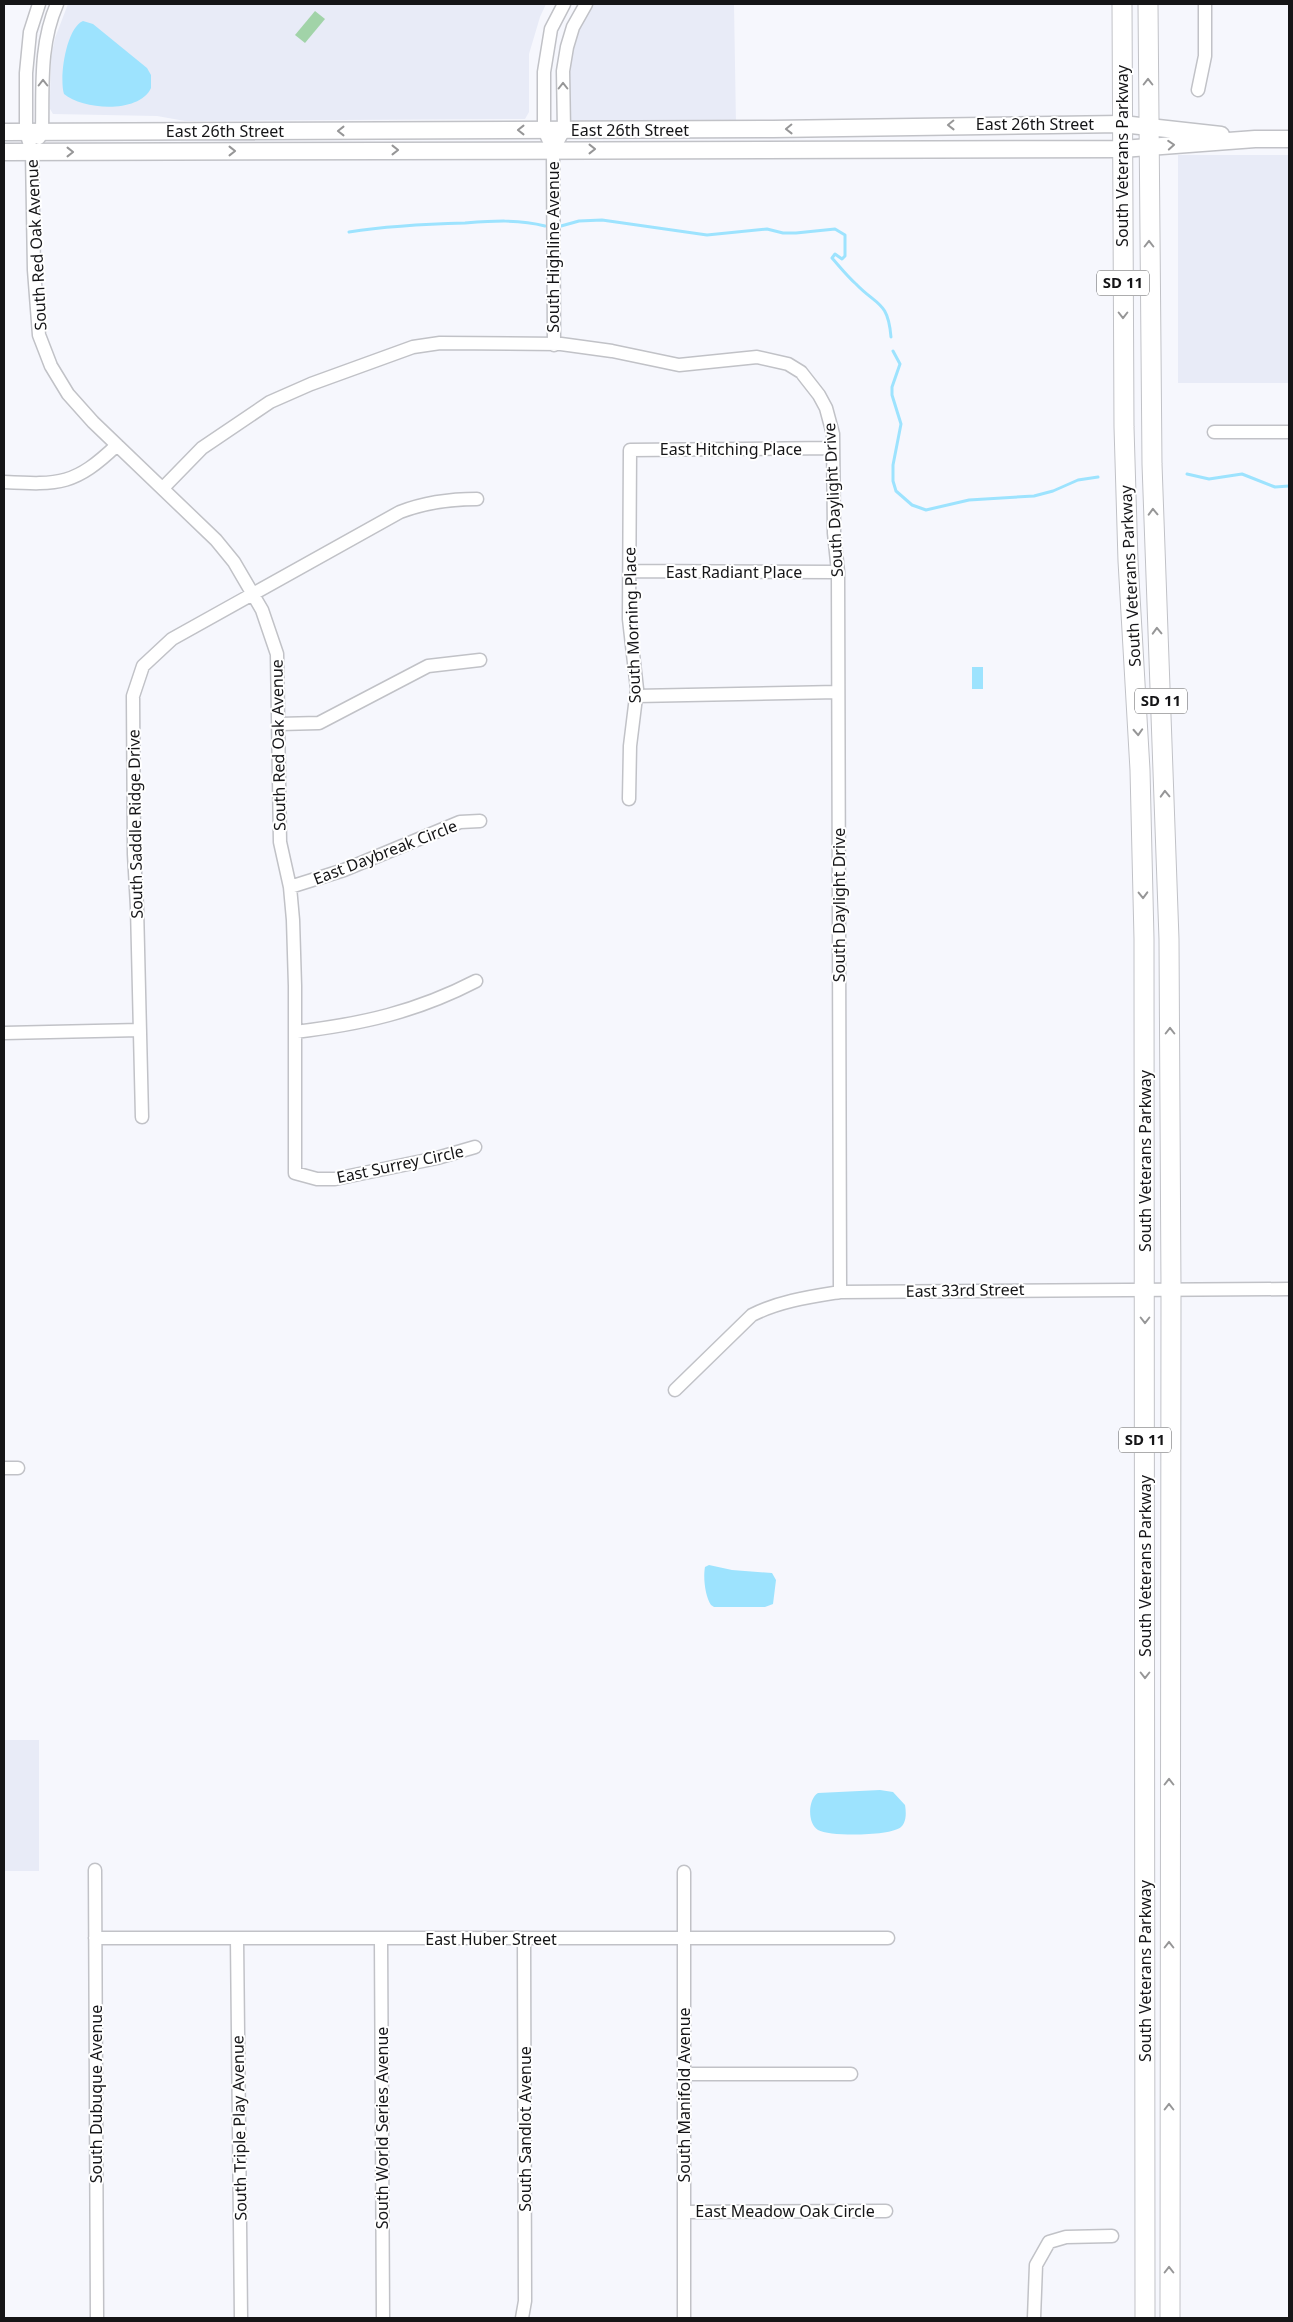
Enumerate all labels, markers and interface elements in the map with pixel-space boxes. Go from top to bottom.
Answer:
street label: South Veterans Parkway [1111,64,1133,247]
one-way arrow [1143,78,1153,86]
one-way arrow [37,79,48,87]
one-way arrow [558,82,568,90]
street label: East 26th Street [976,113,1094,135]
street label: East 26th Street [571,119,689,141]
street label: East 26th Street [166,120,284,142]
one-way arrow [947,120,954,130]
one-way arrow [784,124,792,134]
one-way arrow [517,125,524,135]
one-way arrow [337,126,344,136]
one-way arrow [1167,140,1175,151]
one-way arrow [589,144,597,154]
one-way arrow [392,145,399,155]
one-way arrow [229,146,237,156]
one-way arrow [66,147,74,157]
street label: South Red Oak Avenue [21,159,51,331]
street label: South Highline Avenue [542,161,564,333]
one-way arrow [1144,240,1154,248]
road number: SD 11 [1097,270,1149,296]
one-way arrow [1118,312,1128,319]
street label: South Daylight Drive [818,422,848,578]
street label: East Hitching Place [660,438,802,460]
street label: South Veterans Parkway [1114,484,1146,667]
one-way arrow [1148,507,1159,515]
street label: South Morning Place [618,546,646,704]
street label: East Radiant Place [666,561,802,583]
one-way arrow [1152,627,1163,635]
street label: South Red Oak Avenue [266,659,290,831]
road number: SD 11 [1135,688,1187,714]
one-way arrow [1132,728,1143,736]
street label: South Saddle Ridge Drive [122,729,148,919]
one-way arrow [1160,790,1170,798]
street label: East Daybreak Circle [310,814,460,890]
street label: South Daylight Drive [828,828,850,982]
one-way arrow [1138,891,1148,899]
one-way arrow [1165,1026,1175,1034]
street label: South Veterans Parkway [1134,1069,1156,1252]
street label: East Surrey Circle [334,1140,466,1188]
street label: East 33rd Street [905,1278,1025,1302]
one-way arrow [1140,1316,1150,1324]
road number: SD 11 [1119,1428,1171,1452]
street label: South Veterans Parkway [1134,1474,1156,1657]
one-way arrow [1140,1671,1150,1679]
one-way arrow [1164,1778,1174,1786]
street label: South Veterans Parkway [1134,1879,1156,2062]
street label: East Huber Street [425,1928,557,1950]
one-way arrow [1164,1940,1174,1948]
street label: South Dubuque Avenue [85,2005,107,2183]
street label: South Manifold Avenue [673,2007,695,2183]
street label: South World Series Avenue [371,2027,393,2229]
street label: South Triple Play Avenue [226,2035,252,2221]
street label: South Sandlot Avenue [514,2046,536,2212]
one-way arrow [1164,2103,1174,2110]
street label: East Meadow Oak Circle [695,2200,875,2222]
one-way arrow [1164,2265,1175,2273]

